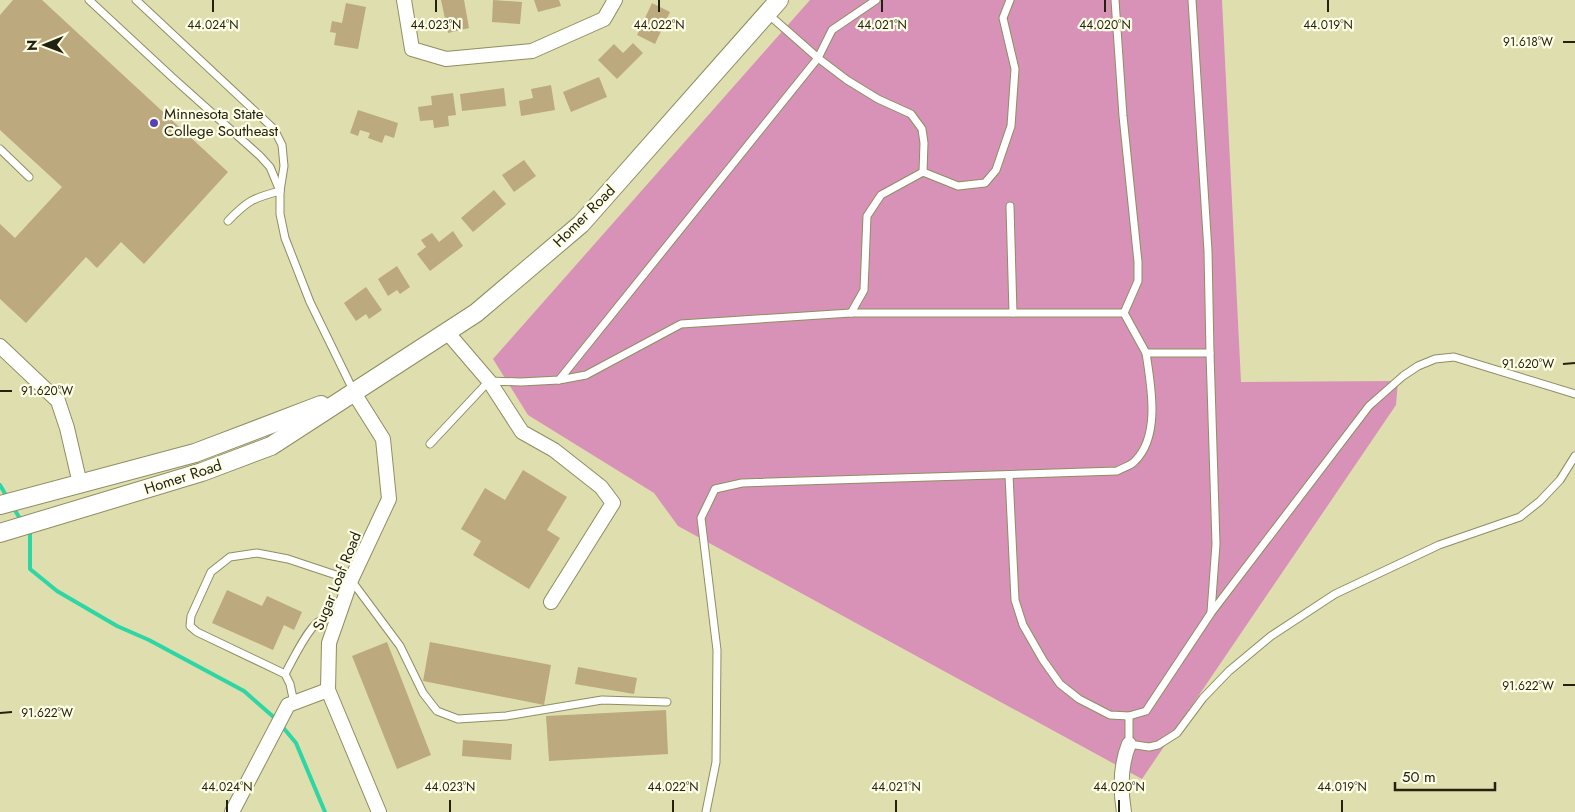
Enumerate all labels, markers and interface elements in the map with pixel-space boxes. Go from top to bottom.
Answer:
text: 44.024°N [187,16,239,34]
text: 44.023°N [411,16,461,34]
text: 44.022°N [633,16,685,34]
text: 44.021°N [857,16,907,34]
text: 44.020°N [1079,16,1131,34]
text: 44.019°N [1303,16,1353,34]
north arrow [20,20,70,70]
text: 91.618°W [1503,33,1553,51]
text: N [22,39,42,51]
place label: Minnesota State College Southeast [164,103,279,142]
marker: Minnesota State College Southeast [148,117,160,129]
street label: Homer Road [548,180,620,252]
text: 91.620°W [1502,355,1554,373]
text: 91.620°W [21,382,73,400]
street label: Homer Road [141,454,225,500]
street label: Sugar Loaf Road [307,528,367,634]
text: 91.622°W [1502,677,1554,695]
text: 91.622°W [21,704,73,722]
scale bar [1395,760,1495,792]
text: 50 m [1402,766,1436,788]
text: 44.024°N [201,778,253,796]
text: 44.023°N [425,778,475,796]
text: 44.022°N [647,778,699,796]
text: 44.021°N [871,778,921,796]
text: 44.020°N [1093,778,1145,796]
text: 44.019°N [1317,778,1367,796]

